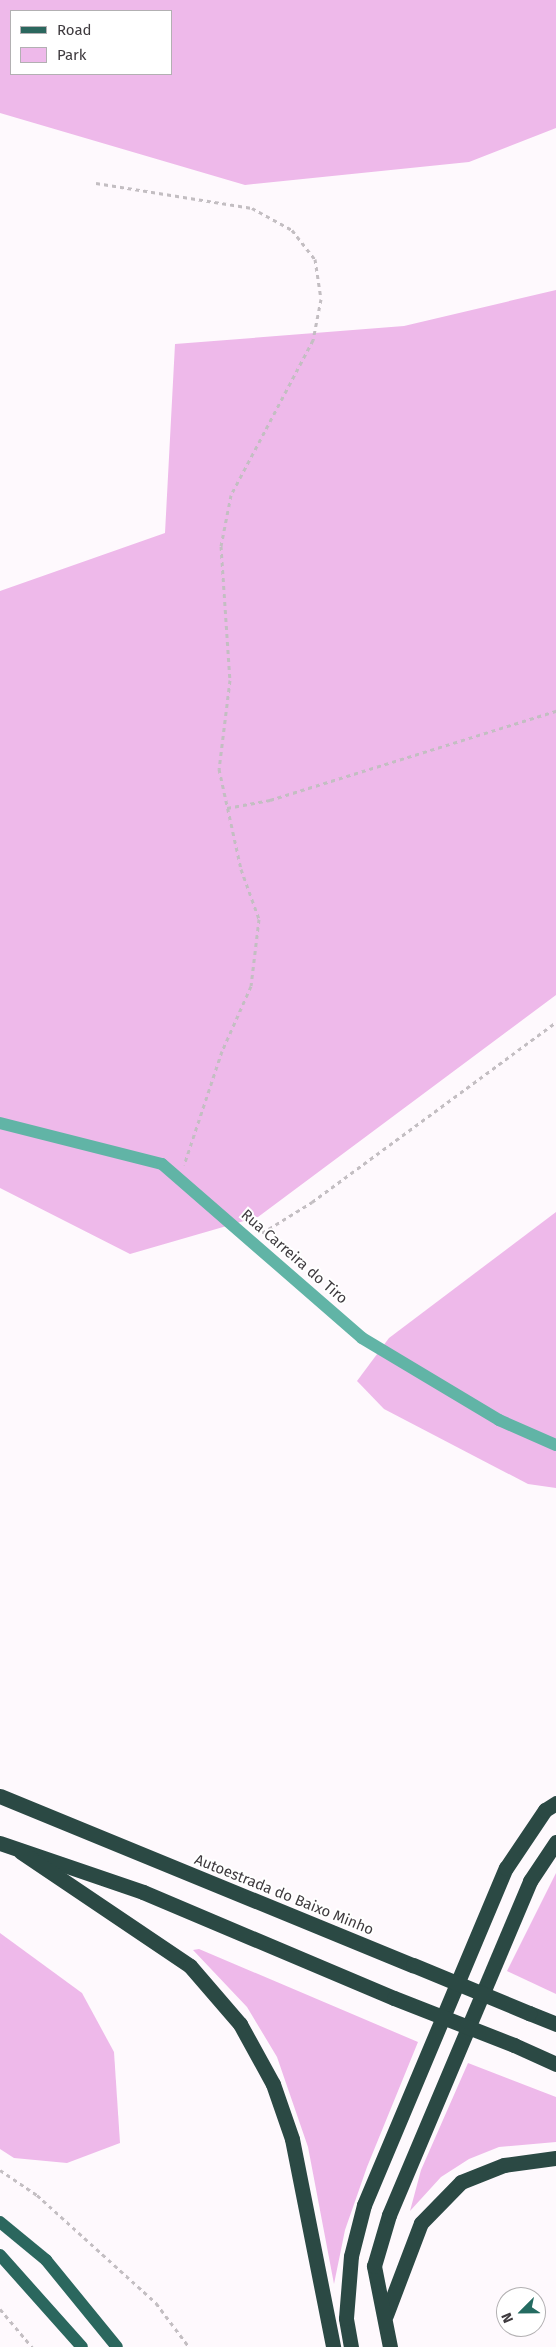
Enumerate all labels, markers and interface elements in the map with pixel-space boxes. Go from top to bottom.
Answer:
legend [10,10,172,75]
text: Road [57,21,92,39]
text: Park [57,46,87,64]
street label: Rua Carreira do Tiro [237,1206,351,1308]
street label: Autoestrada do Baixo Minho [192,1851,376,1939]
north arrow [496,2287,546,2337]
text: N [498,2310,517,2325]

